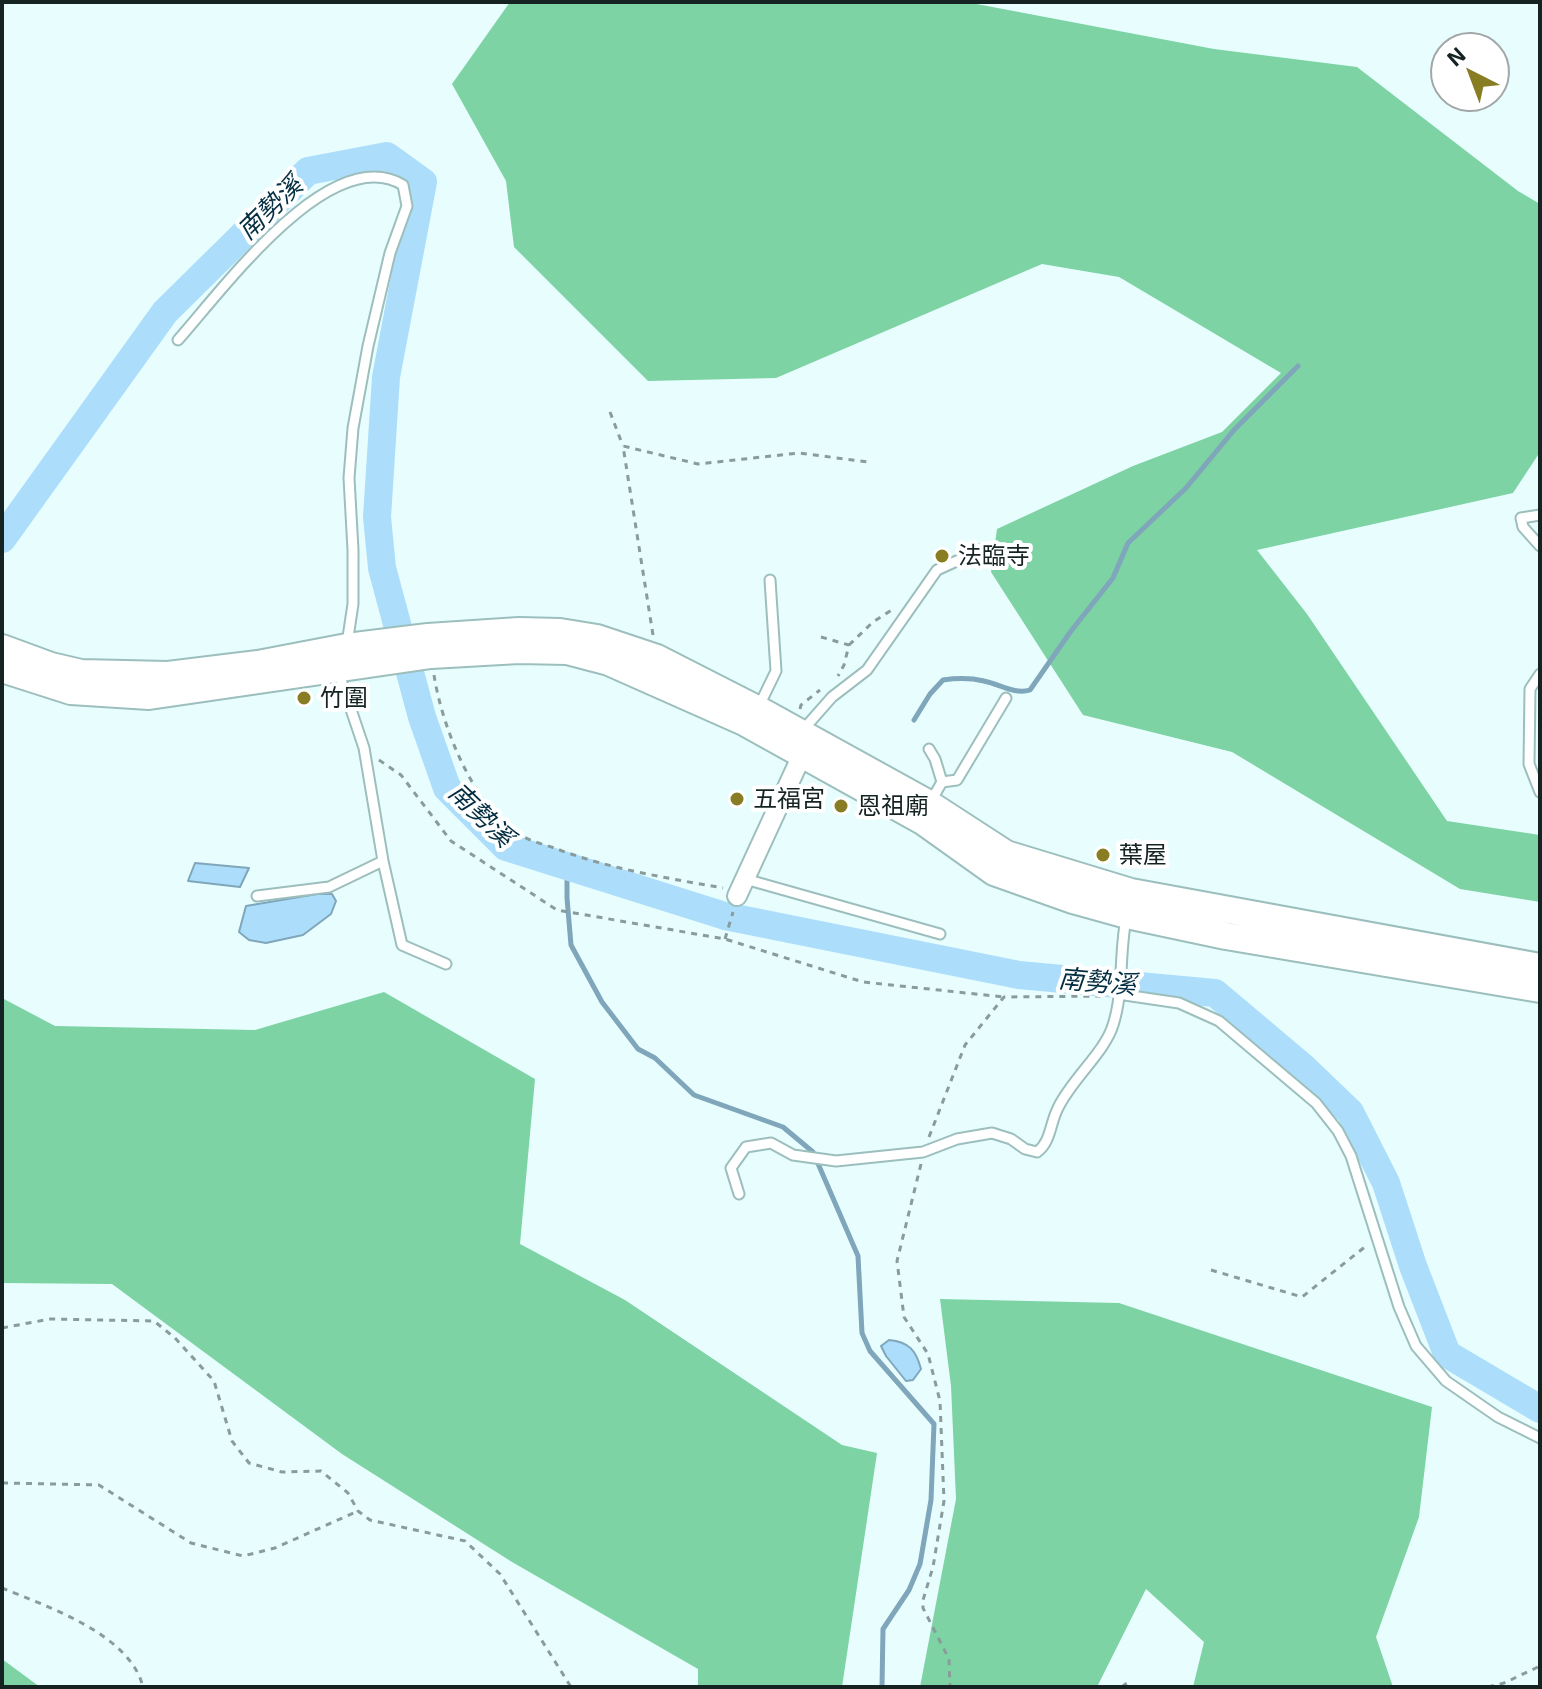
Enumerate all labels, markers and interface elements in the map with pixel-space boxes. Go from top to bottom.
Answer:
north arrow [1430,32,1510,112]
text: N [1441,41,1470,71]
water label: 南勢溪 [231,170,309,246]
place label: 法臨寺 [958,542,1030,570]
marker: 法臨寺 [933,547,951,565]
place label: 竹圍 [320,684,368,712]
marker: 竹圍 [295,689,313,707]
water label: 南勢溪 [442,777,520,853]
place label: 五福宮 [753,785,825,813]
marker: 五福宮 [728,790,746,808]
place label: 恩祖廟 [857,792,929,820]
marker: 恩祖廟 [832,797,850,815]
place label: 葉屋 [1119,841,1167,869]
marker: 葉屋 [1094,846,1112,864]
water label: 南勢溪 [1057,963,1137,1001]

